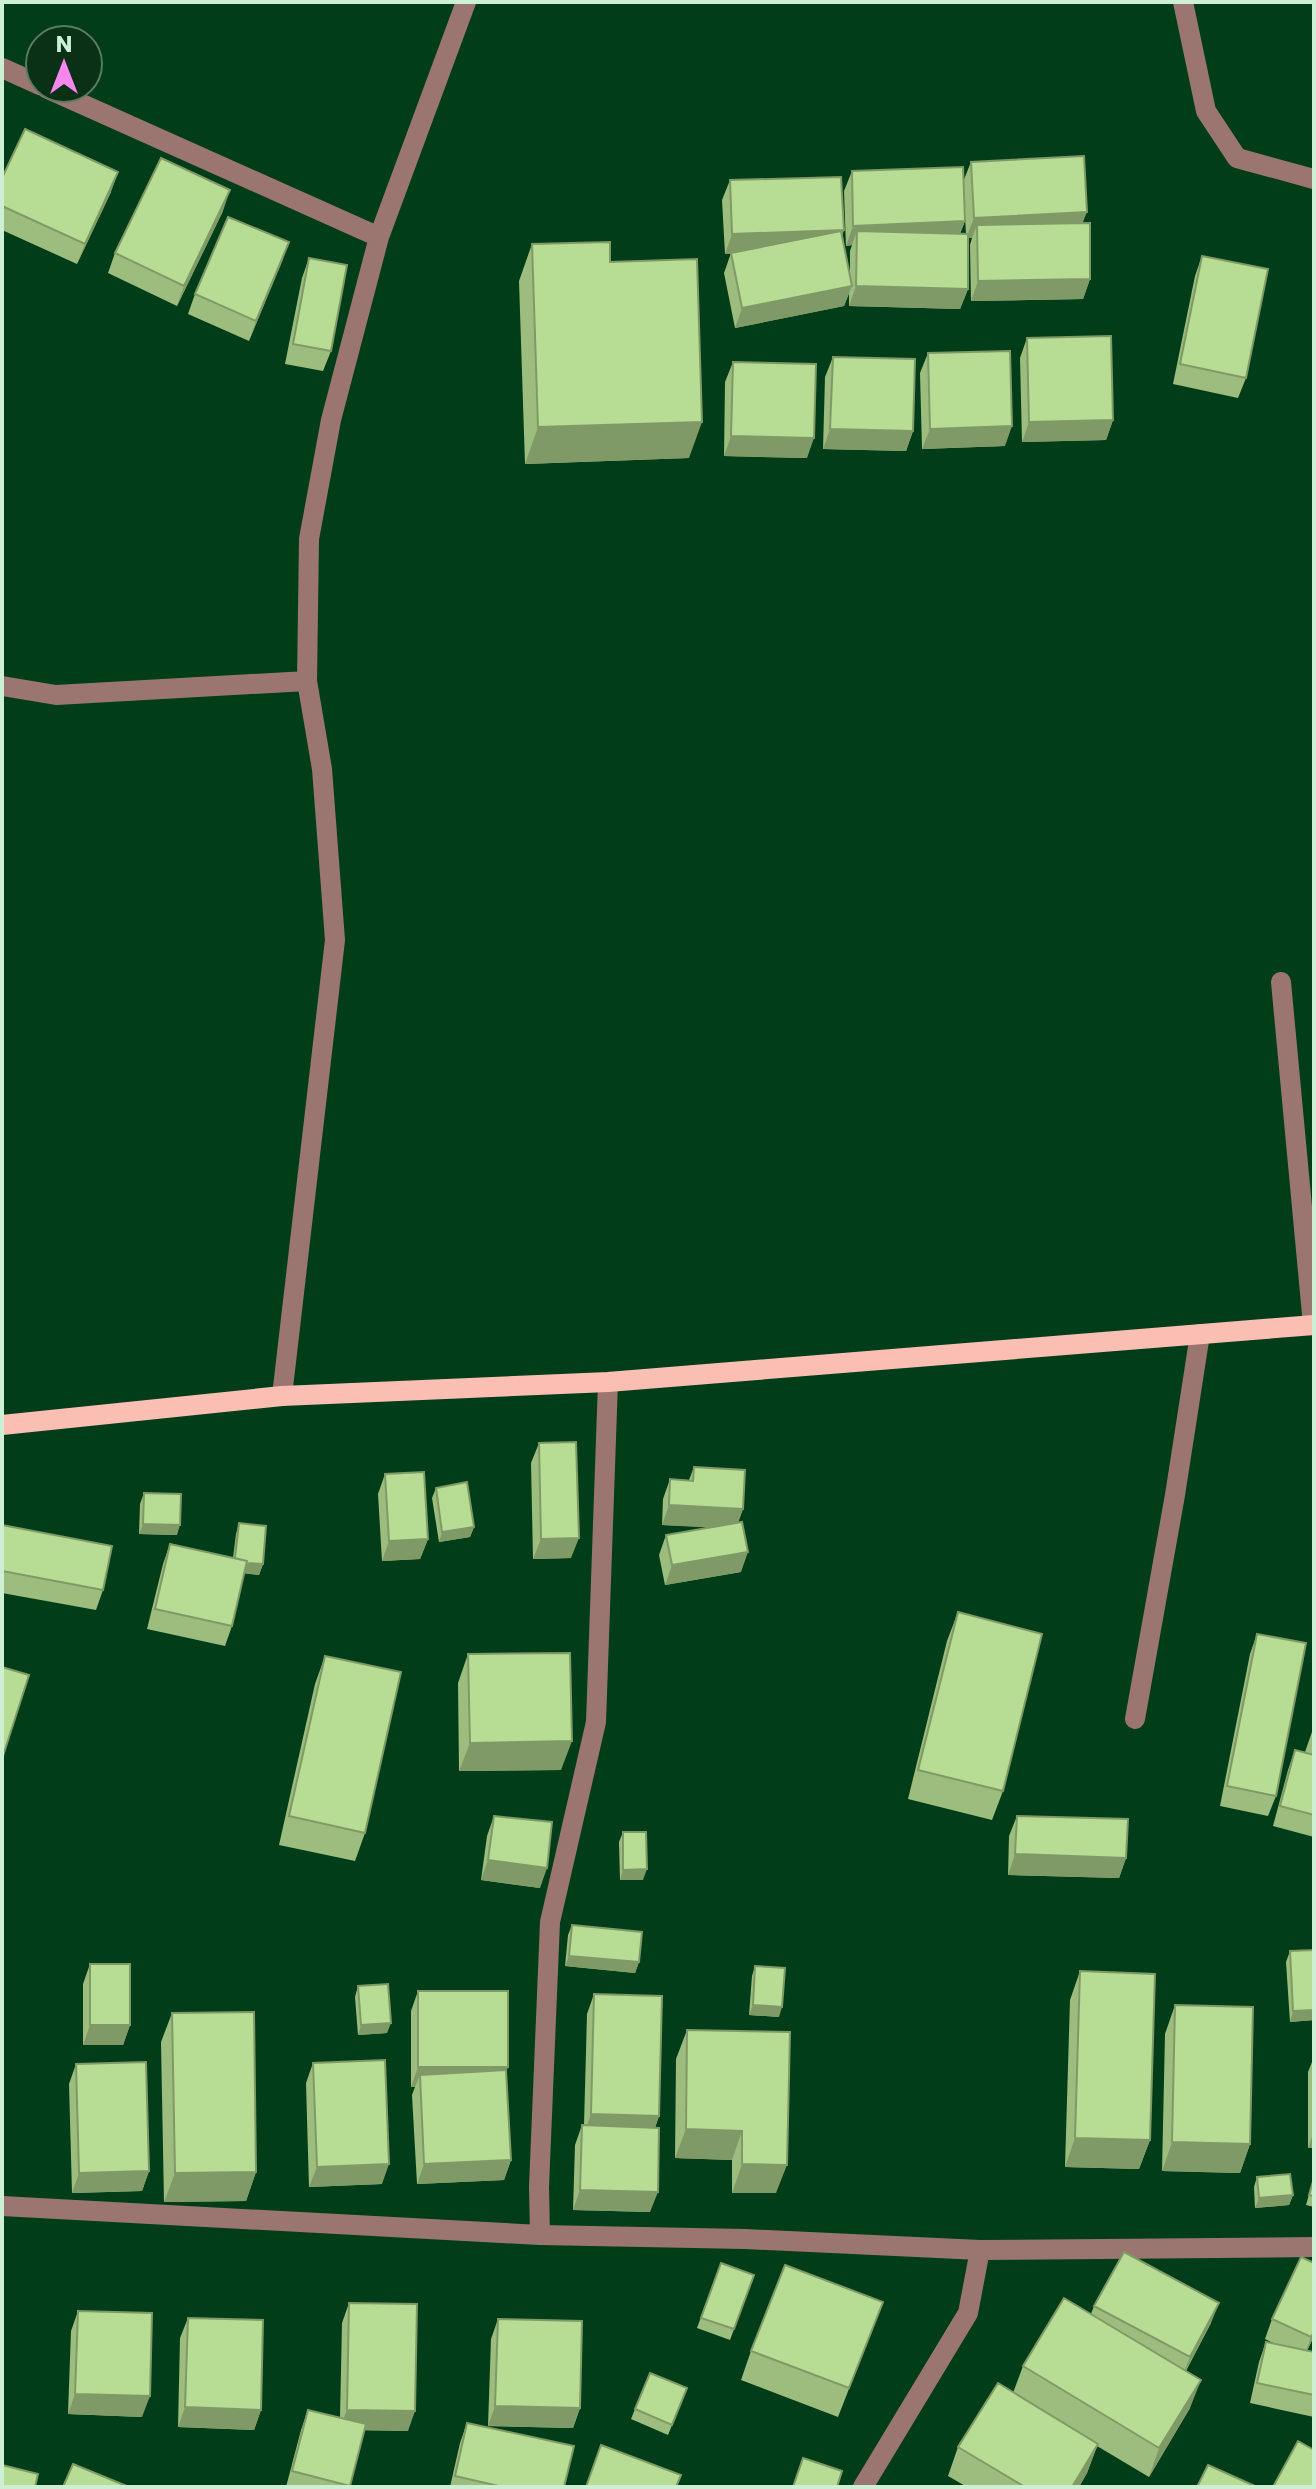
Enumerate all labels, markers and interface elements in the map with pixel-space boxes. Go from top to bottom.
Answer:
north arrow [24,24,104,104]
text: N [56,29,72,60]

